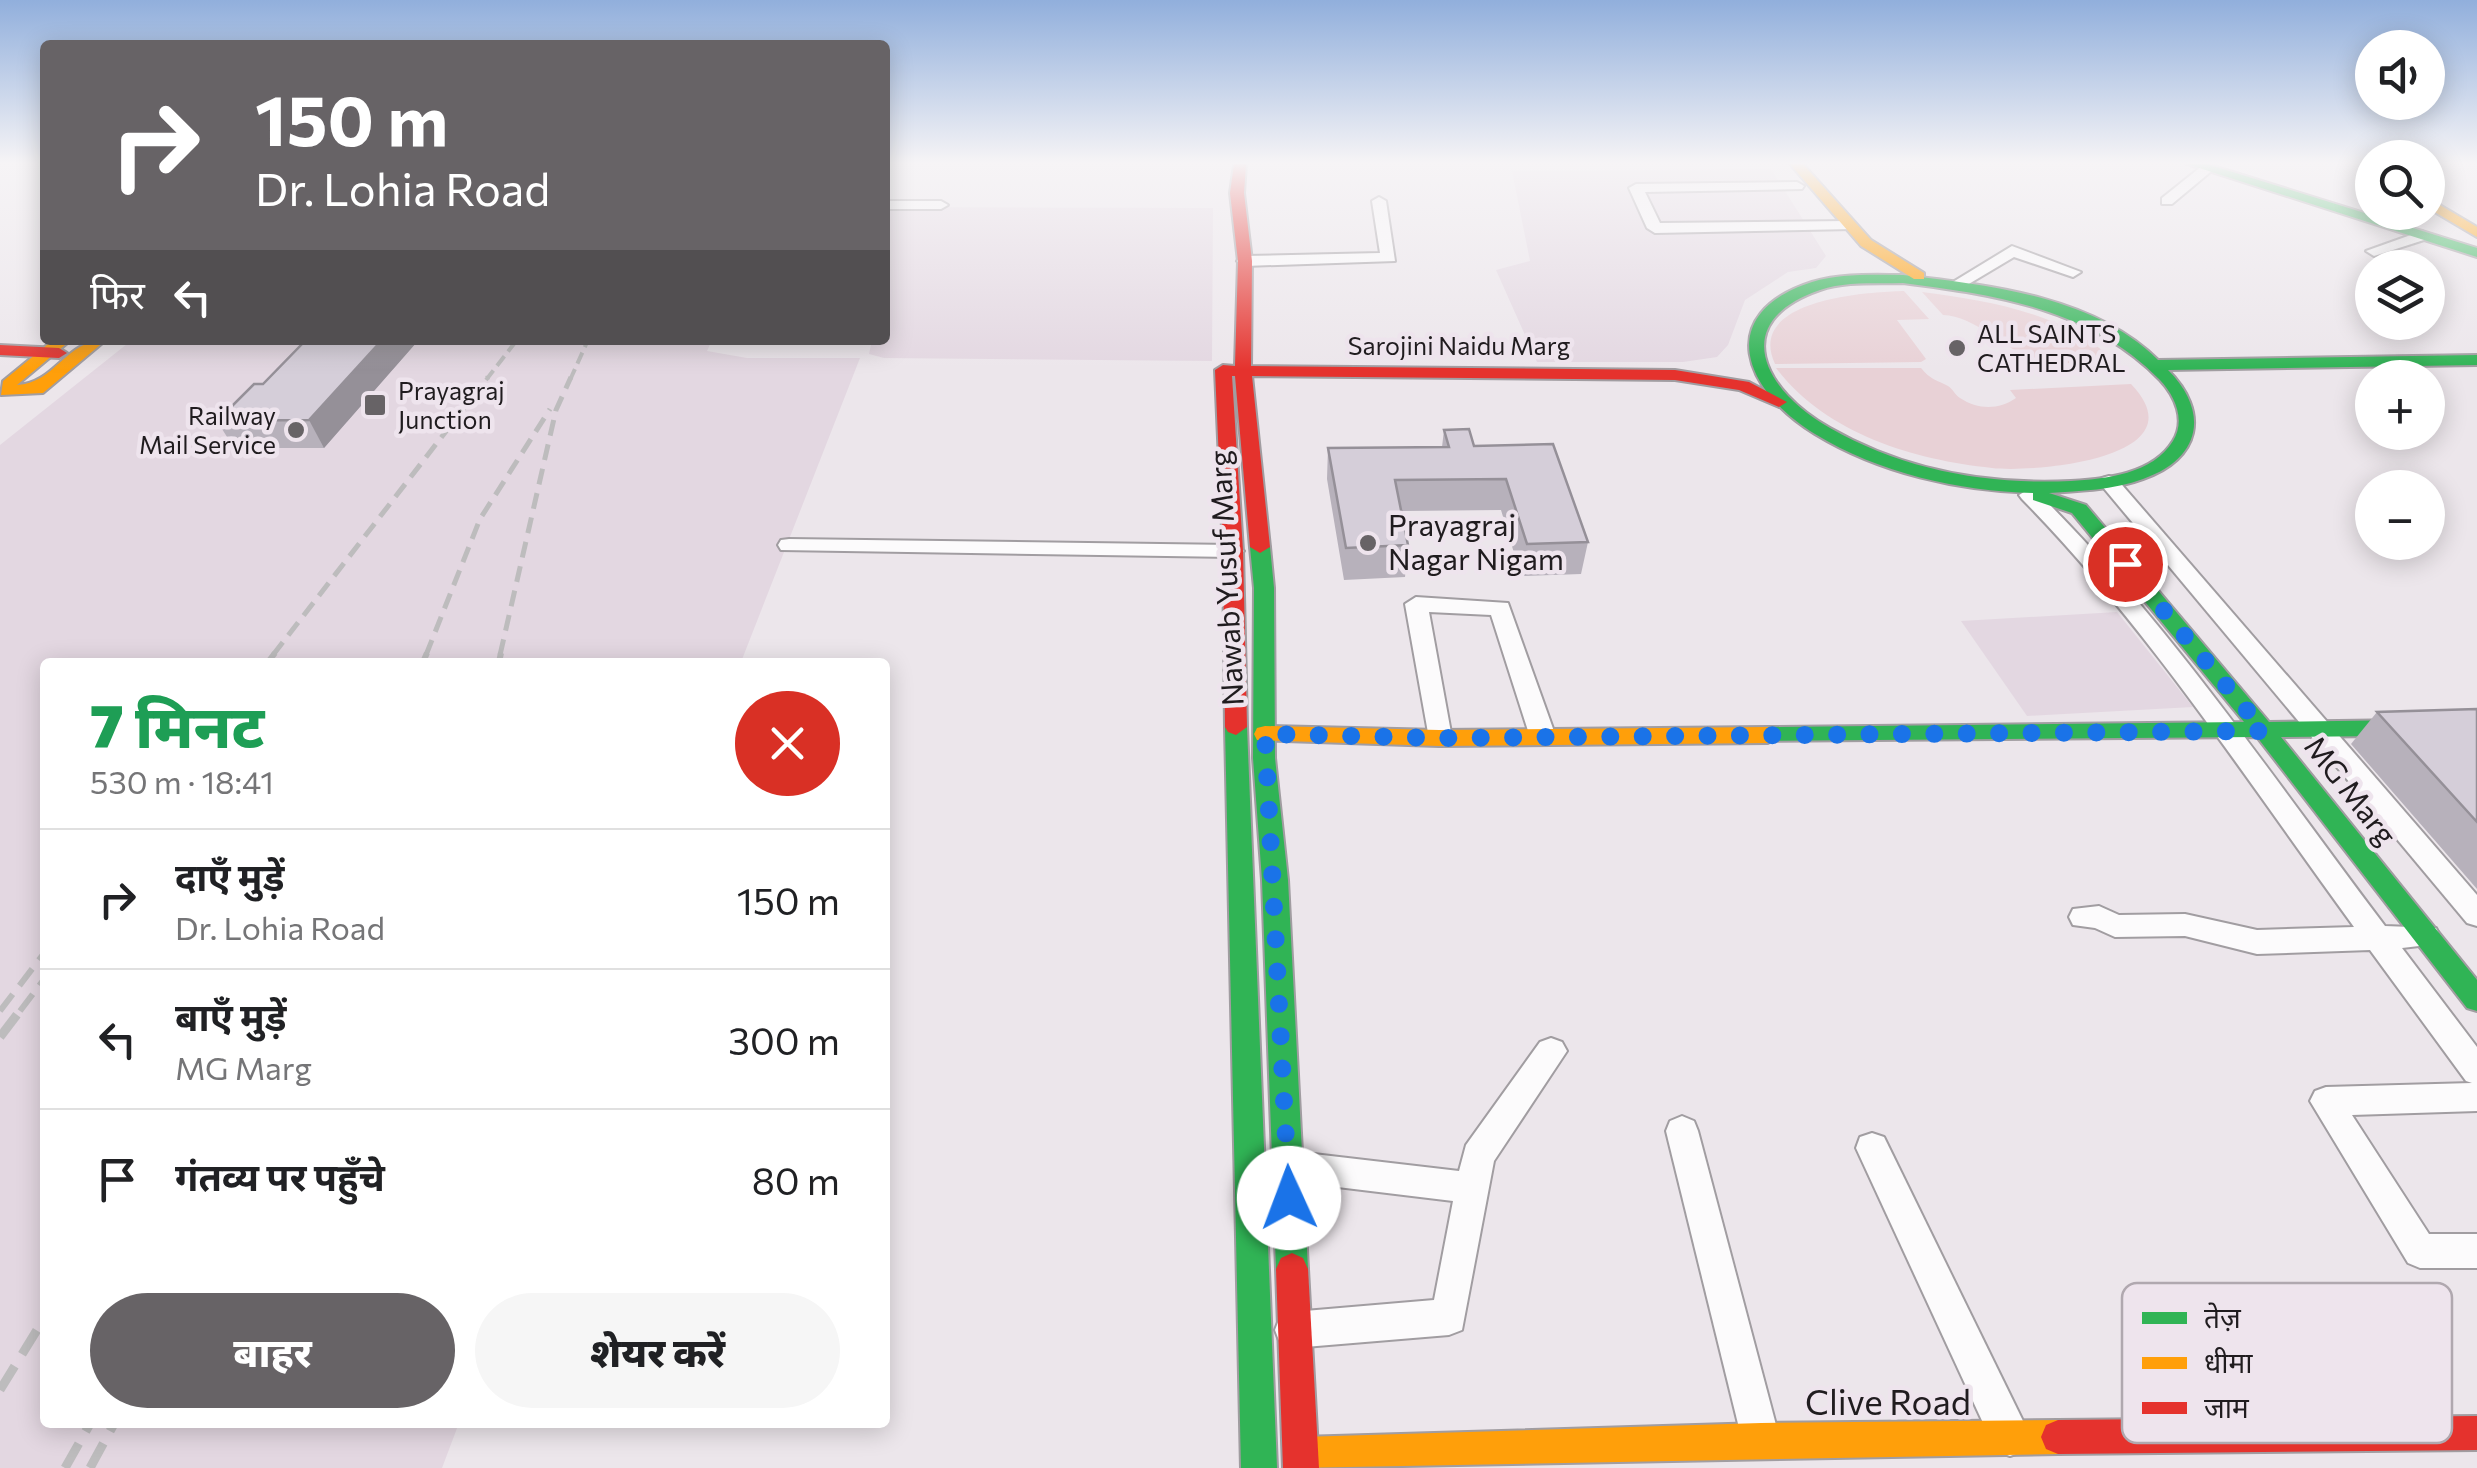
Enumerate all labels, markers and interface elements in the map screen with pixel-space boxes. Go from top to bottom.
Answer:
map controls [2355,30,2445,560]
button: sound [2355,30,2445,120]
text: 150 m [255,75,448,160]
icon: right [90,80,220,210]
button: search [2355,140,2445,230]
text: Dr. Lohia Road [255,160,550,215]
button: layers [2355,250,2445,340]
text: फिर [90,270,145,317]
icon: left [165,270,220,325]
place label: ALL SAINTS CATHEDRAL [1977,318,2126,377]
street label: Sarojini Naidu Marg [1348,330,1571,360]
marker: ALL SAINTS CATHEDRAL [1946,337,1968,359]
button: + [2355,360,2445,450]
place label: Prayagraj Junction [398,375,505,434]
marker: Prayagraj Junction [362,392,388,418]
place label: Railway Mail Service [139,400,276,459]
marker: Railway Mail Service [285,419,307,441]
street label: Nawab Yusuf Marg [1199,450,1250,707]
button: − [2355,470,2445,560]
place label: Prayagraj Nagar Nigam [1388,505,1564,576]
pin [2083,522,2168,607]
marker: Prayagraj Nagar Nigam [1357,532,1379,554]
icon: arrive [2098,537,2153,592]
text: 7 मिनट [90,687,264,760]
button: close [735,691,840,796]
street label: MG Marg [2298,728,2406,851]
text: 530 m · 18:41 [90,761,274,801]
text: दाएँ मुड़ें [175,852,284,899]
icon: right [90,872,145,927]
text: 150 m [737,876,840,923]
text: Dr. Lohia Road [175,907,385,947]
text: बाएँ मुड़ें [175,992,286,1039]
icon: left [90,1012,145,1067]
text: 300 m [728,1016,840,1063]
text: MG Marg [175,1047,312,1087]
position arrow [1237,1146,1341,1250]
icon: arrive [90,1152,145,1207]
text: गंतव्य पर पहुँचे [175,1152,385,1199]
text: 80 m [752,1156,840,1203]
legend [2122,1283,2452,1443]
button: बाहर [90,1293,455,1408]
button: शेयर करें [475,1293,840,1408]
text: तेज़ [2204,1300,2242,1334]
text: धीमा [2204,1345,2253,1379]
street label: Clive Road [1805,1379,1971,1422]
text: जाम [2204,1390,2250,1424]

